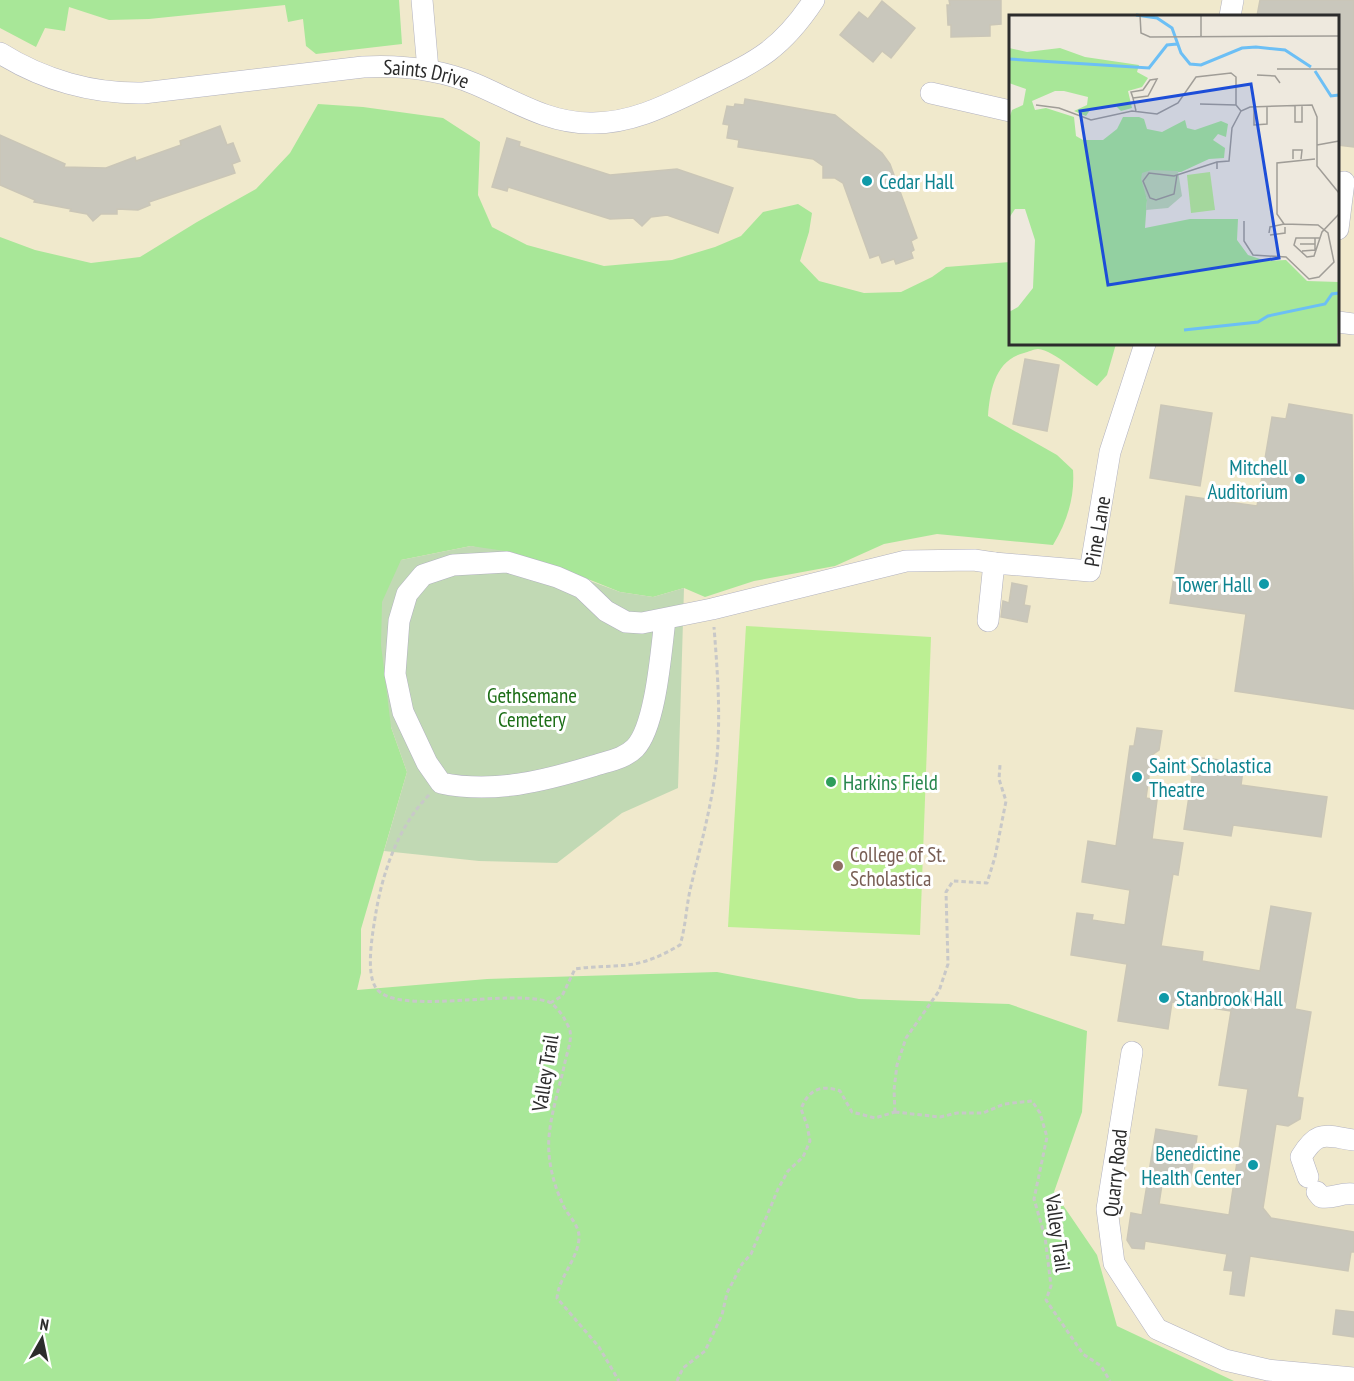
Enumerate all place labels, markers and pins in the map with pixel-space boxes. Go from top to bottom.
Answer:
place label: Cedar Hall [879,168,954,195]
marker: Cedar Hall [860,174,874,188]
place label: Mitchell Auditorium [1208,454,1288,505]
marker: Mitchell Auditorium [1293,472,1307,486]
place label: Tower Hall [1175,571,1252,598]
marker: Tower Hall [1257,577,1271,591]
place label: Saint Scholastica Theatre [1149,752,1272,803]
place label: Harkins Field [843,769,938,796]
marker: Saint Scholastica Theatre [1130,770,1144,784]
marker: Harkins Field [824,775,838,789]
place label: College of St. Scholastica [850,841,946,892]
marker: College of St. Scholastica [831,859,845,873]
place label: Stanbrook Hall [1176,985,1283,1012]
marker: Stanbrook Hall [1157,991,1171,1005]
place label: Benedictine Health Center [1141,1140,1241,1191]
marker: Benedictine Health Center [1246,1158,1260,1172]

